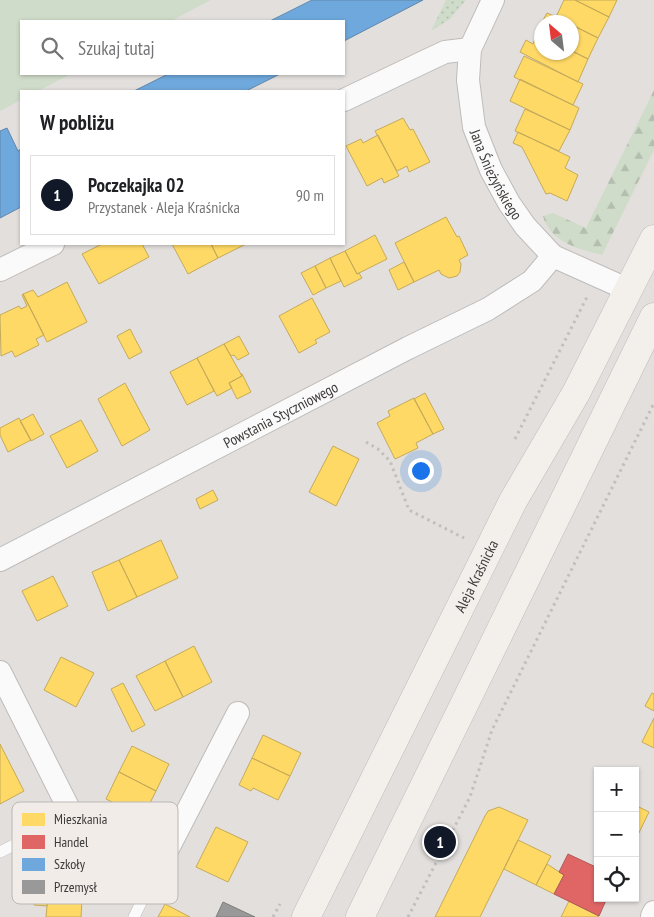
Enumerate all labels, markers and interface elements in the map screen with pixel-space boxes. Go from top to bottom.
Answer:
north arrow [534,15,579,60]
search box [20,20,345,75]
icon: search [38,34,66,62]
text: Szukaj tutaj [78,36,155,60]
text: W pobliżu [40,109,114,136]
street label: Jana Śnieżyńskiego [466,126,527,223]
text: Poczekajka 02 [88,173,184,197]
text: 1 [53,185,61,205]
text: 90 m [296,185,324,205]
text: Przystanek · Aleja Kraśnicka [88,197,240,217]
street label: Powstania Styczniowego [220,377,341,452]
your location [408,458,434,484]
street label: Aleja Kraśnicka [450,536,502,615]
map controls [594,767,639,902]
button: + [594,767,639,812]
legend [12,802,178,904]
text: Mieszkania [54,810,107,828]
button: − [594,812,639,857]
pin: 1 [424,823,456,861]
text: Handel [54,833,89,851]
text: Szkoły [54,855,86,873]
button: locate [594,857,639,902]
text: Przemysł [54,878,98,896]

